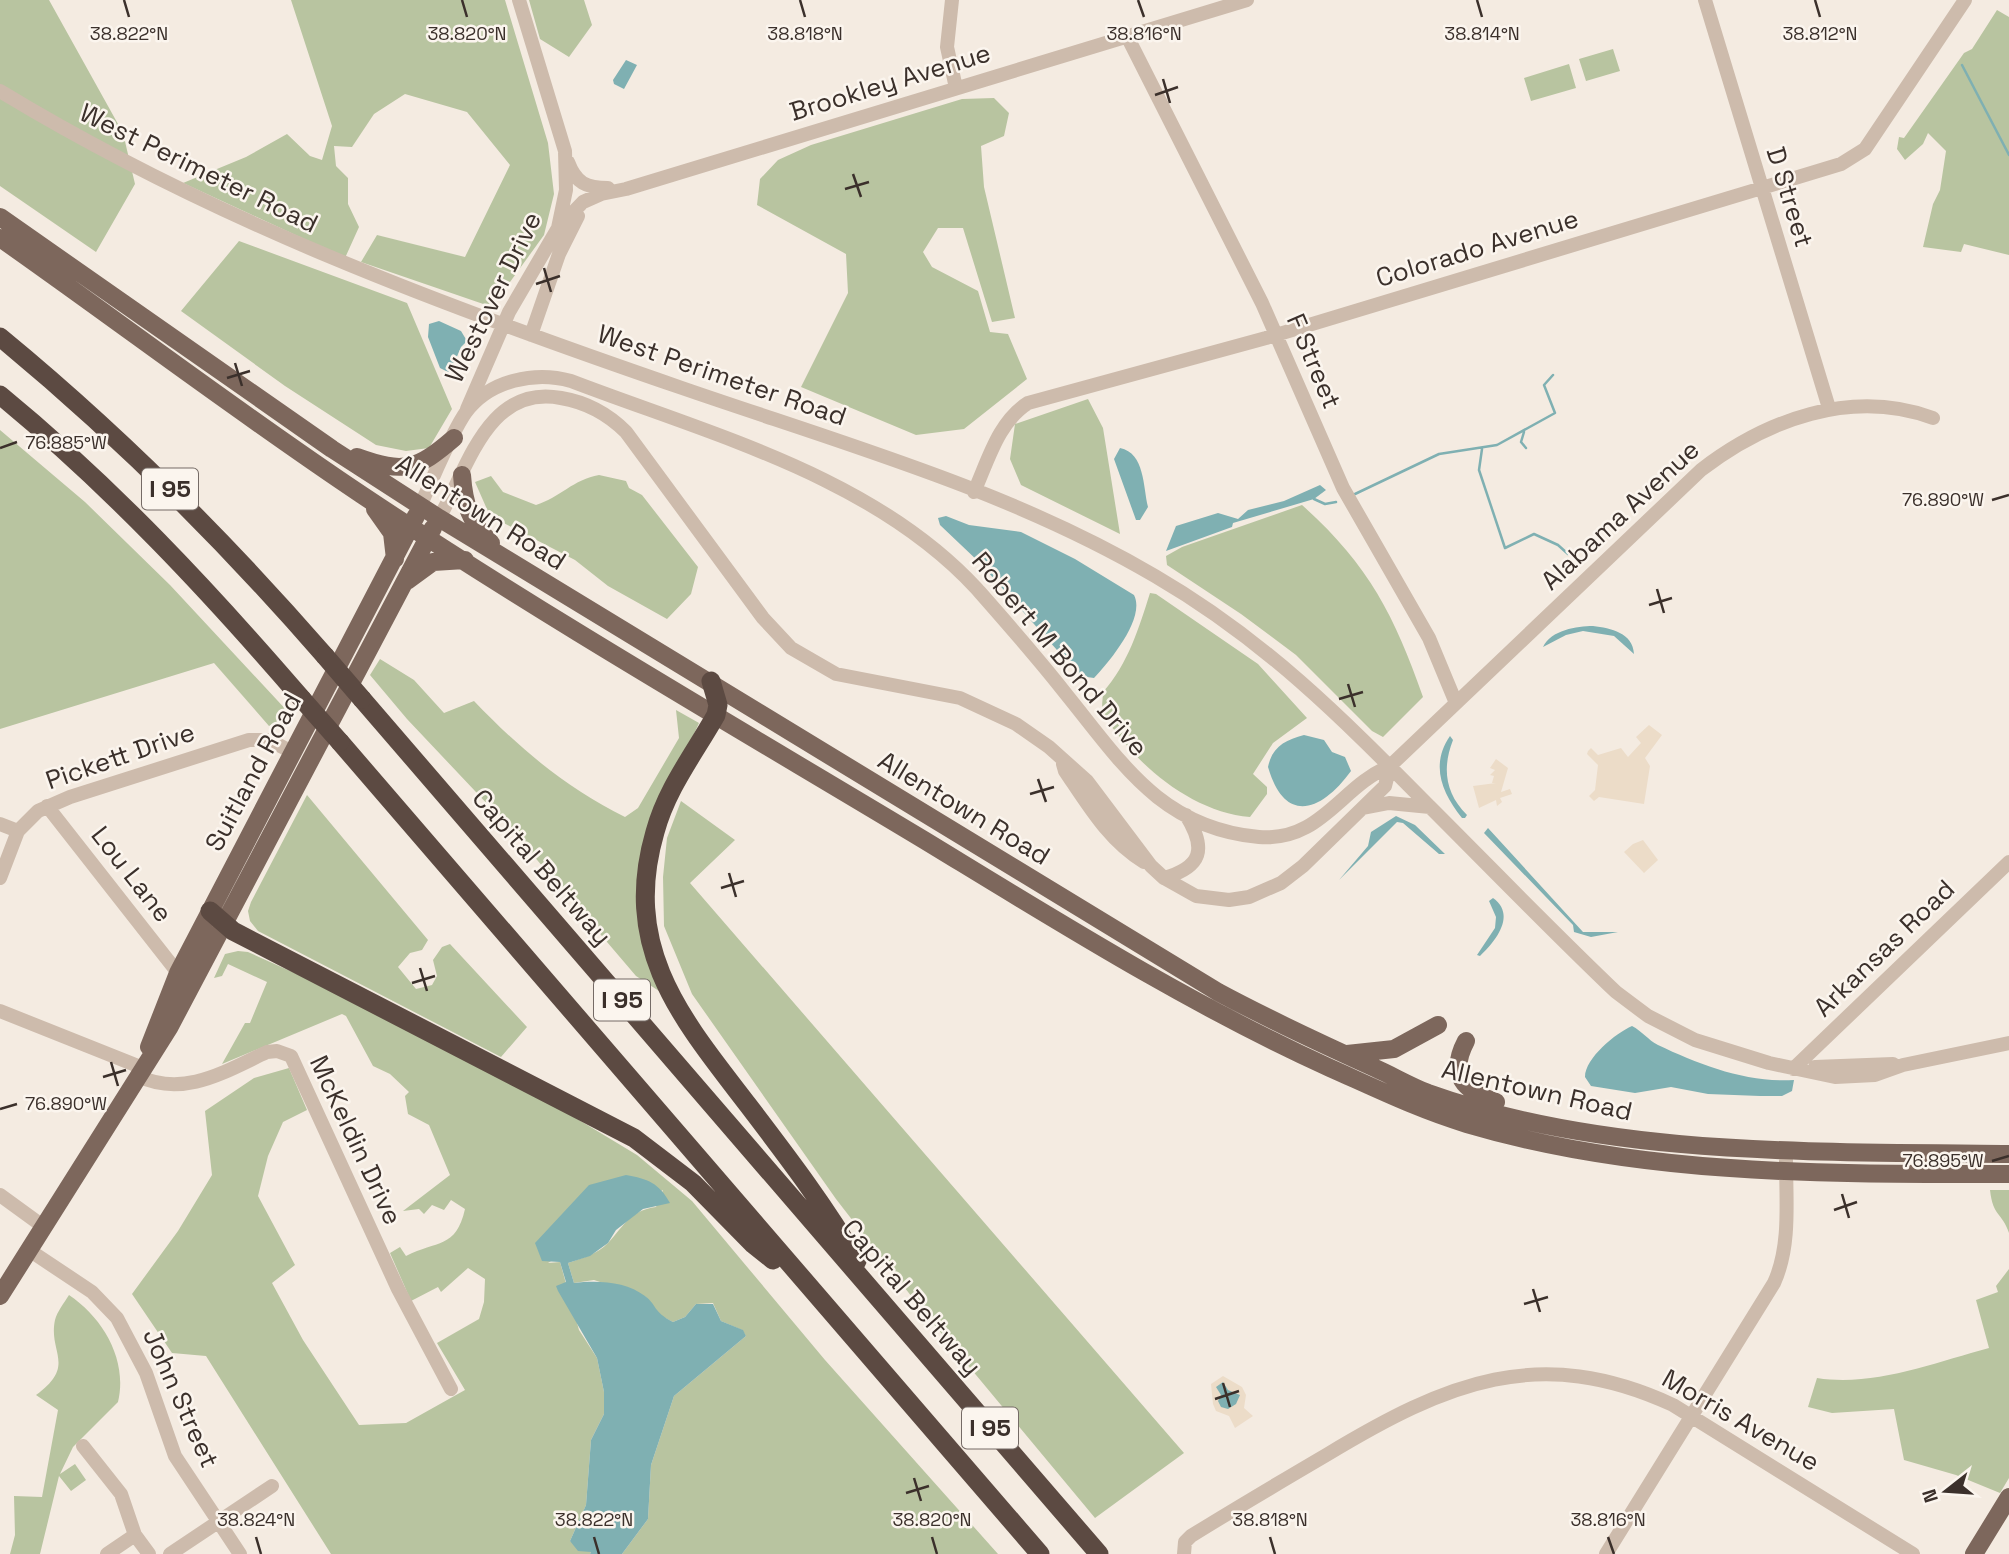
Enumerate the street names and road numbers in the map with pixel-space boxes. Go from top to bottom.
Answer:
street label: Brookley Avenue [785,35,995,129]
street label: West Perimeter Road [74,96,324,240]
street label: D Street [1759,143,1821,251]
street label: Colorado Avenue [1372,201,1582,295]
street label: Westover Drive [437,206,549,388]
street label: F Street [1279,308,1349,414]
street label: West Perimeter Road [593,316,851,434]
street label: Alabama Avenue [1533,433,1707,597]
street label: Allentown Road [389,446,573,578]
road number: I 95 [142,468,198,510]
street label: Robert M Bond Drive [964,545,1156,763]
street label: Suitland Road [197,687,309,857]
street label: Pickett Drive [41,715,199,797]
street label: Allentown Road [872,743,1056,873]
street label: Capital Beltway [465,782,619,952]
street label: Lou Lane [84,819,180,929]
street label: Arkansas Road [1806,872,1962,1024]
road number: I 95 [594,980,650,1020]
street label: McKeldin Drive [302,1050,410,1230]
street label: Allentown Road [1438,1052,1636,1128]
street label: Capital Beltway [835,1212,989,1382]
street label: John Street [135,1323,227,1473]
street label: Morris Avenue [1656,1361,1826,1479]
road number: I 95 [962,1408,1018,1448]

